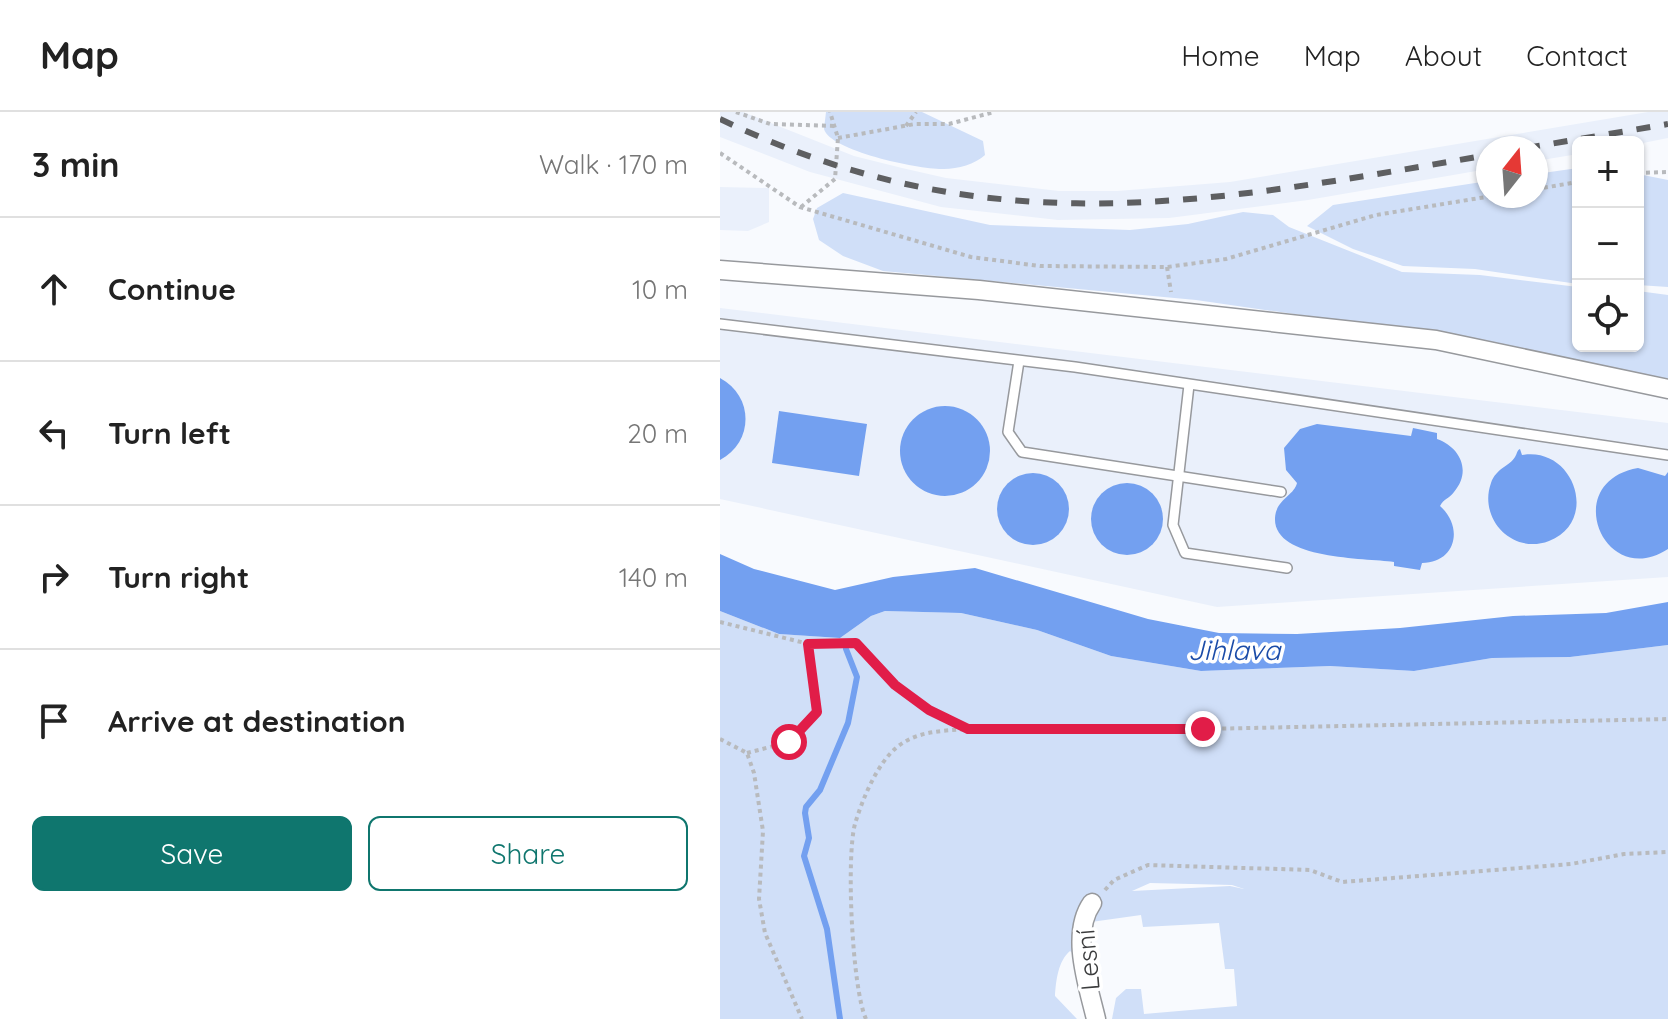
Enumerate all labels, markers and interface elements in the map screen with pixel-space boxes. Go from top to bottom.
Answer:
text: Map [40,31,119,79]
text: Home [1181,38,1260,73]
text: Map [1304,38,1361,73]
text: About [1405,38,1482,73]
text: Contact [1526,38,1628,73]
north arrow [1476,136,1548,208]
map controls [1572,136,1644,352]
button: + [1572,136,1644,208]
text: 3 min [32,143,119,186]
text: Walk · 170 m [539,148,688,181]
button: − [1572,208,1644,280]
icon: ahead [32,267,76,311]
text: Continue [108,270,236,308]
text: 10 m [632,273,688,306]
button: locate [1572,280,1644,352]
icon: left [32,411,76,455]
text: Turn left [108,414,231,452]
text: 20 m [627,417,688,450]
icon: right [32,555,76,599]
text: Turn right [108,558,249,596]
text: 140 m [619,561,688,594]
water label: Jihlava [1188,632,1282,667]
icon: arrive [32,699,76,743]
text: Arrive at destination [108,702,406,740]
route end [1185,711,1221,747]
route start [771,724,807,760]
button: Save [32,816,352,891]
button: Share [368,816,688,891]
street label: Lesní [1068,928,1107,992]

